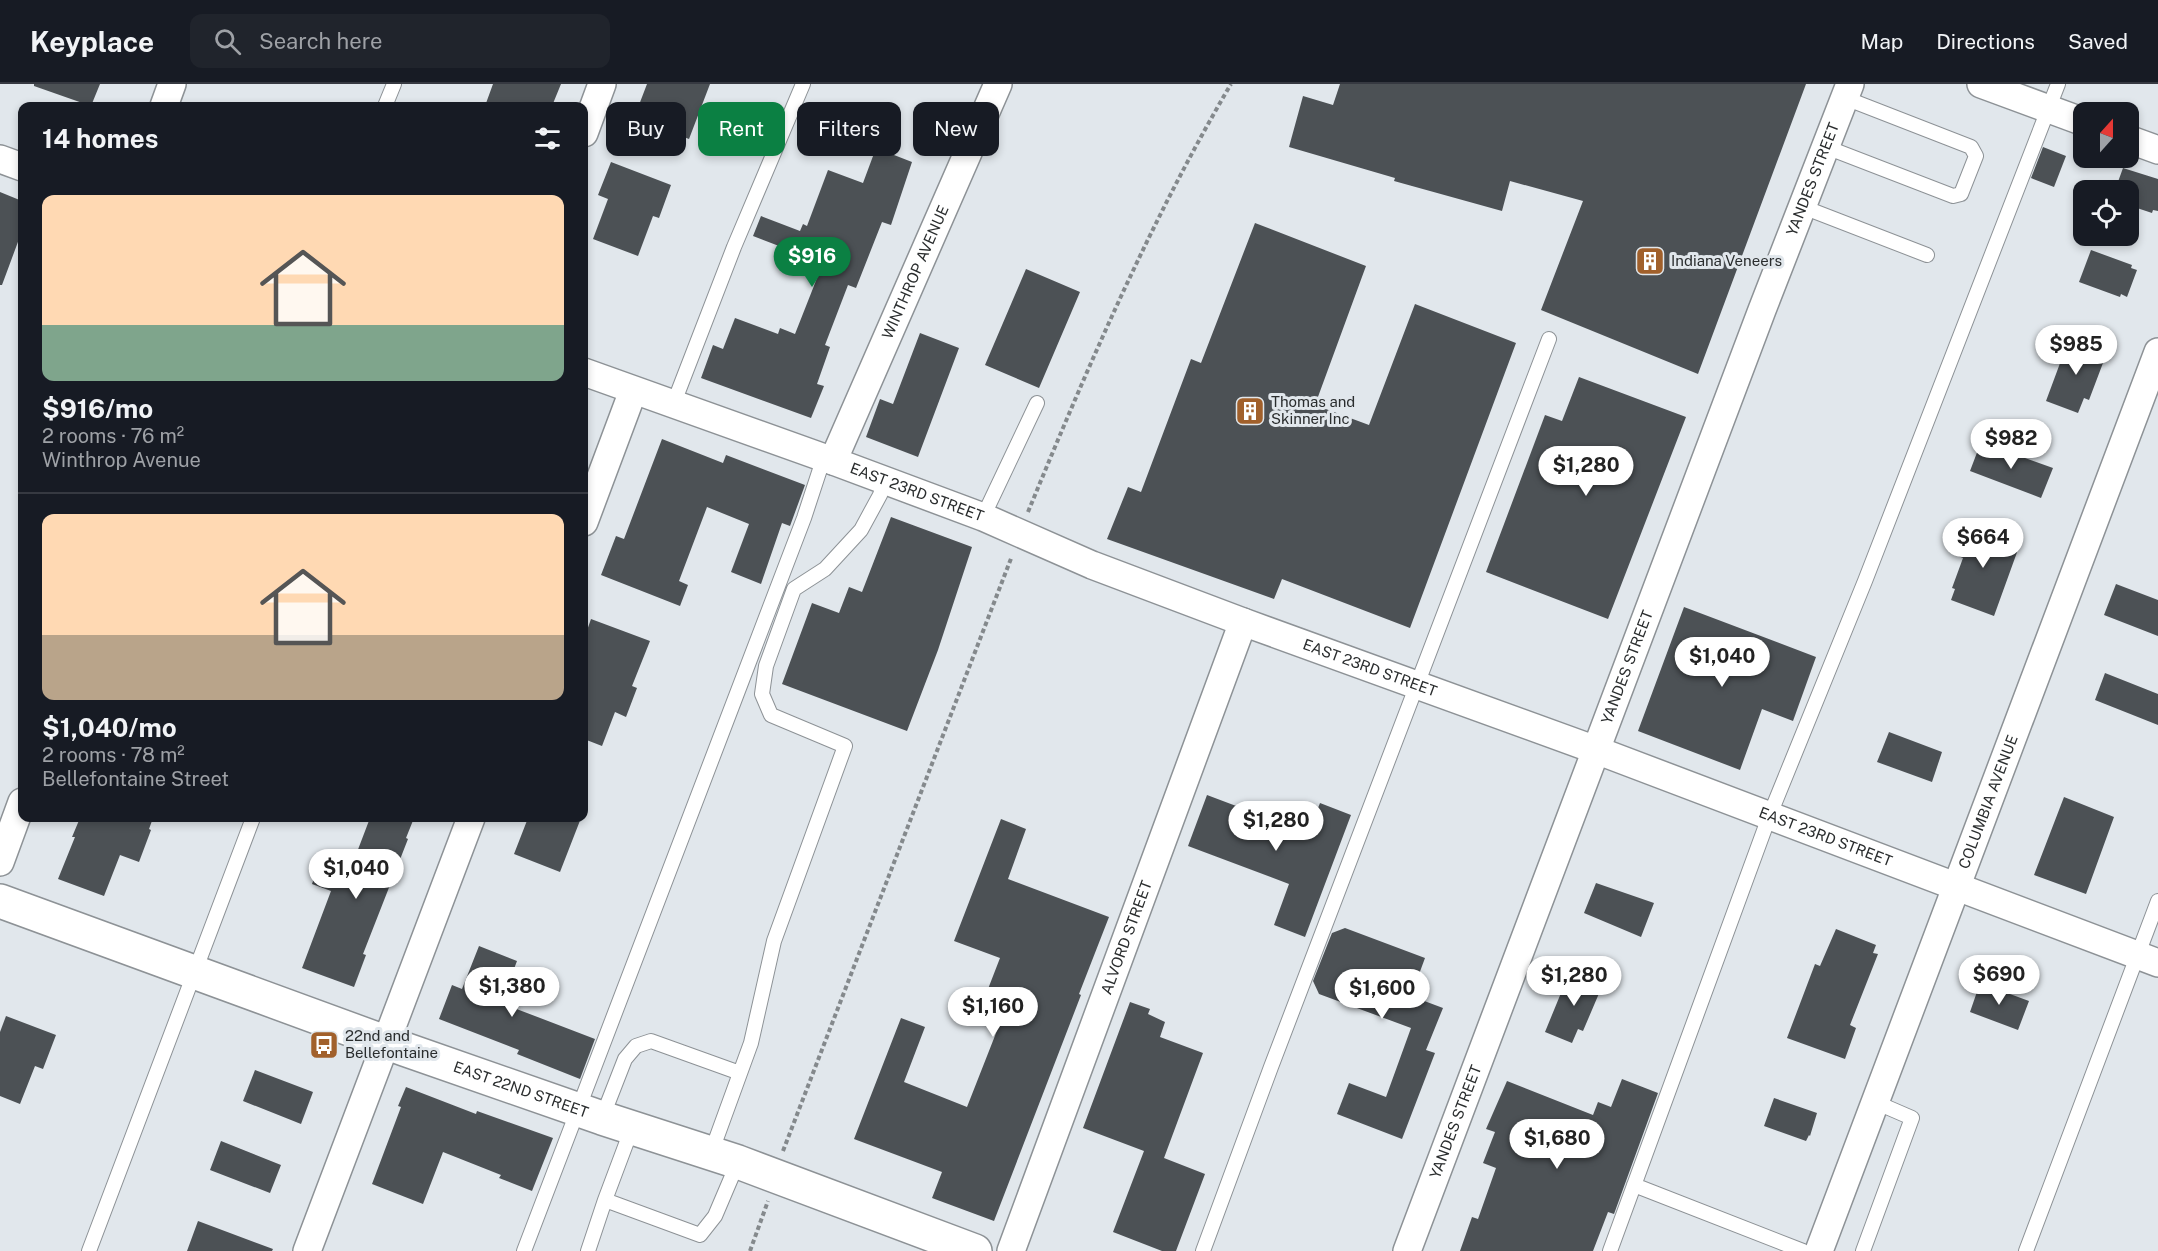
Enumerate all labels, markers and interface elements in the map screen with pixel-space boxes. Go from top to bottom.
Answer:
search box [190,14,610,68]
text: Keyplace [30,25,154,58]
icon: search [211,25,244,58]
text: Search here [259,28,383,54]
text: Map [1861,29,1903,54]
text: Directions [1936,29,2035,54]
text: Saved [2068,29,2128,54]
chip: Buy [606,102,686,156]
chip: Rent [698,102,785,156]
chip: Filters [797,102,901,156]
chip: New [913,102,999,156]
north arrow [2073,102,2139,168]
map controls [2073,102,2139,246]
street label: YANDES STREET [1783,120,1842,238]
icon: filters [531,122,564,155]
text: 14 homes [42,123,158,154]
button: locate [2073,180,2139,246]
street label: WINTHROP AVENUE [878,203,952,341]
icon: home [249,234,357,342]
pin: $916 [776,237,848,288]
text: $916 [788,244,836,268]
building icon: Indiana Veneers [1634,245,1666,277]
place label: Indiana Veneers [1671,252,1782,269]
pin: $985 [2040,325,2112,376]
text: $985 [2049,332,2103,356]
text: $916/mo [42,393,153,424]
place label: Thomas and Skinner Inc [1271,393,1355,427]
building icon: Thomas and Skinner Inc [1234,395,1266,427]
pin: $982 [1975,419,2047,470]
text: 2 rooms · 76 m² [42,424,184,448]
text: $982 [1985,426,2037,450]
pin: $1,280 [1537,446,1635,497]
text: Winthrop Avenue [42,448,201,472]
text: $1,280 [1552,453,1620,477]
street label: EAST 23RD STREET [848,459,986,525]
pin: $664 [1947,518,2019,569]
text: $664 [1956,525,2010,549]
icon: home [249,553,357,661]
street label: YANDES STREET [1598,608,1656,726]
street label: EAST 23RD STREET [1301,635,1439,700]
pin: $1,040 [1673,637,1771,688]
text: $1,040 [1689,644,1755,668]
text: $1,040/mo [42,712,177,743]
street label: COLUMBIA AVENUE [1955,732,2021,871]
text: 2 rooms · 78 m² [42,743,185,767]
text: Bellefontaine Street [42,767,229,791]
pin: $1,280 [1227,801,1325,852]
street label: EAST 23RD STREET [1757,804,1895,870]
text: $1,280 [1242,808,1310,832]
pin: $1,040 [307,849,405,900]
text: $1,040 [323,856,389,880]
street label: ALVORD STREET [1097,878,1155,997]
pin: $690 [1963,955,2035,1006]
pin: $1,280 [1525,956,1623,1007]
text: $690 [1973,962,2025,986]
text: $1,280 [1540,963,1608,987]
pin: $1,380 [463,967,561,1018]
pin: $1,600 [1333,969,1431,1020]
text: $1,380 [478,974,546,998]
text: $1,600 [1349,976,1415,1000]
pin: $1,160 [944,987,1042,1038]
text: $1,160 [962,994,1024,1018]
place label: 22nd and Bellefontaine [345,1027,438,1061]
bus stop icon: 22nd and Bellefontaine [308,1029,340,1061]
street label: EAST 22ND STREET [451,1058,591,1121]
street label: YANDES STREET [1426,1062,1484,1181]
pin: $1,680 [1508,1119,1606,1170]
text: $1,680 [1523,1126,1591,1150]

